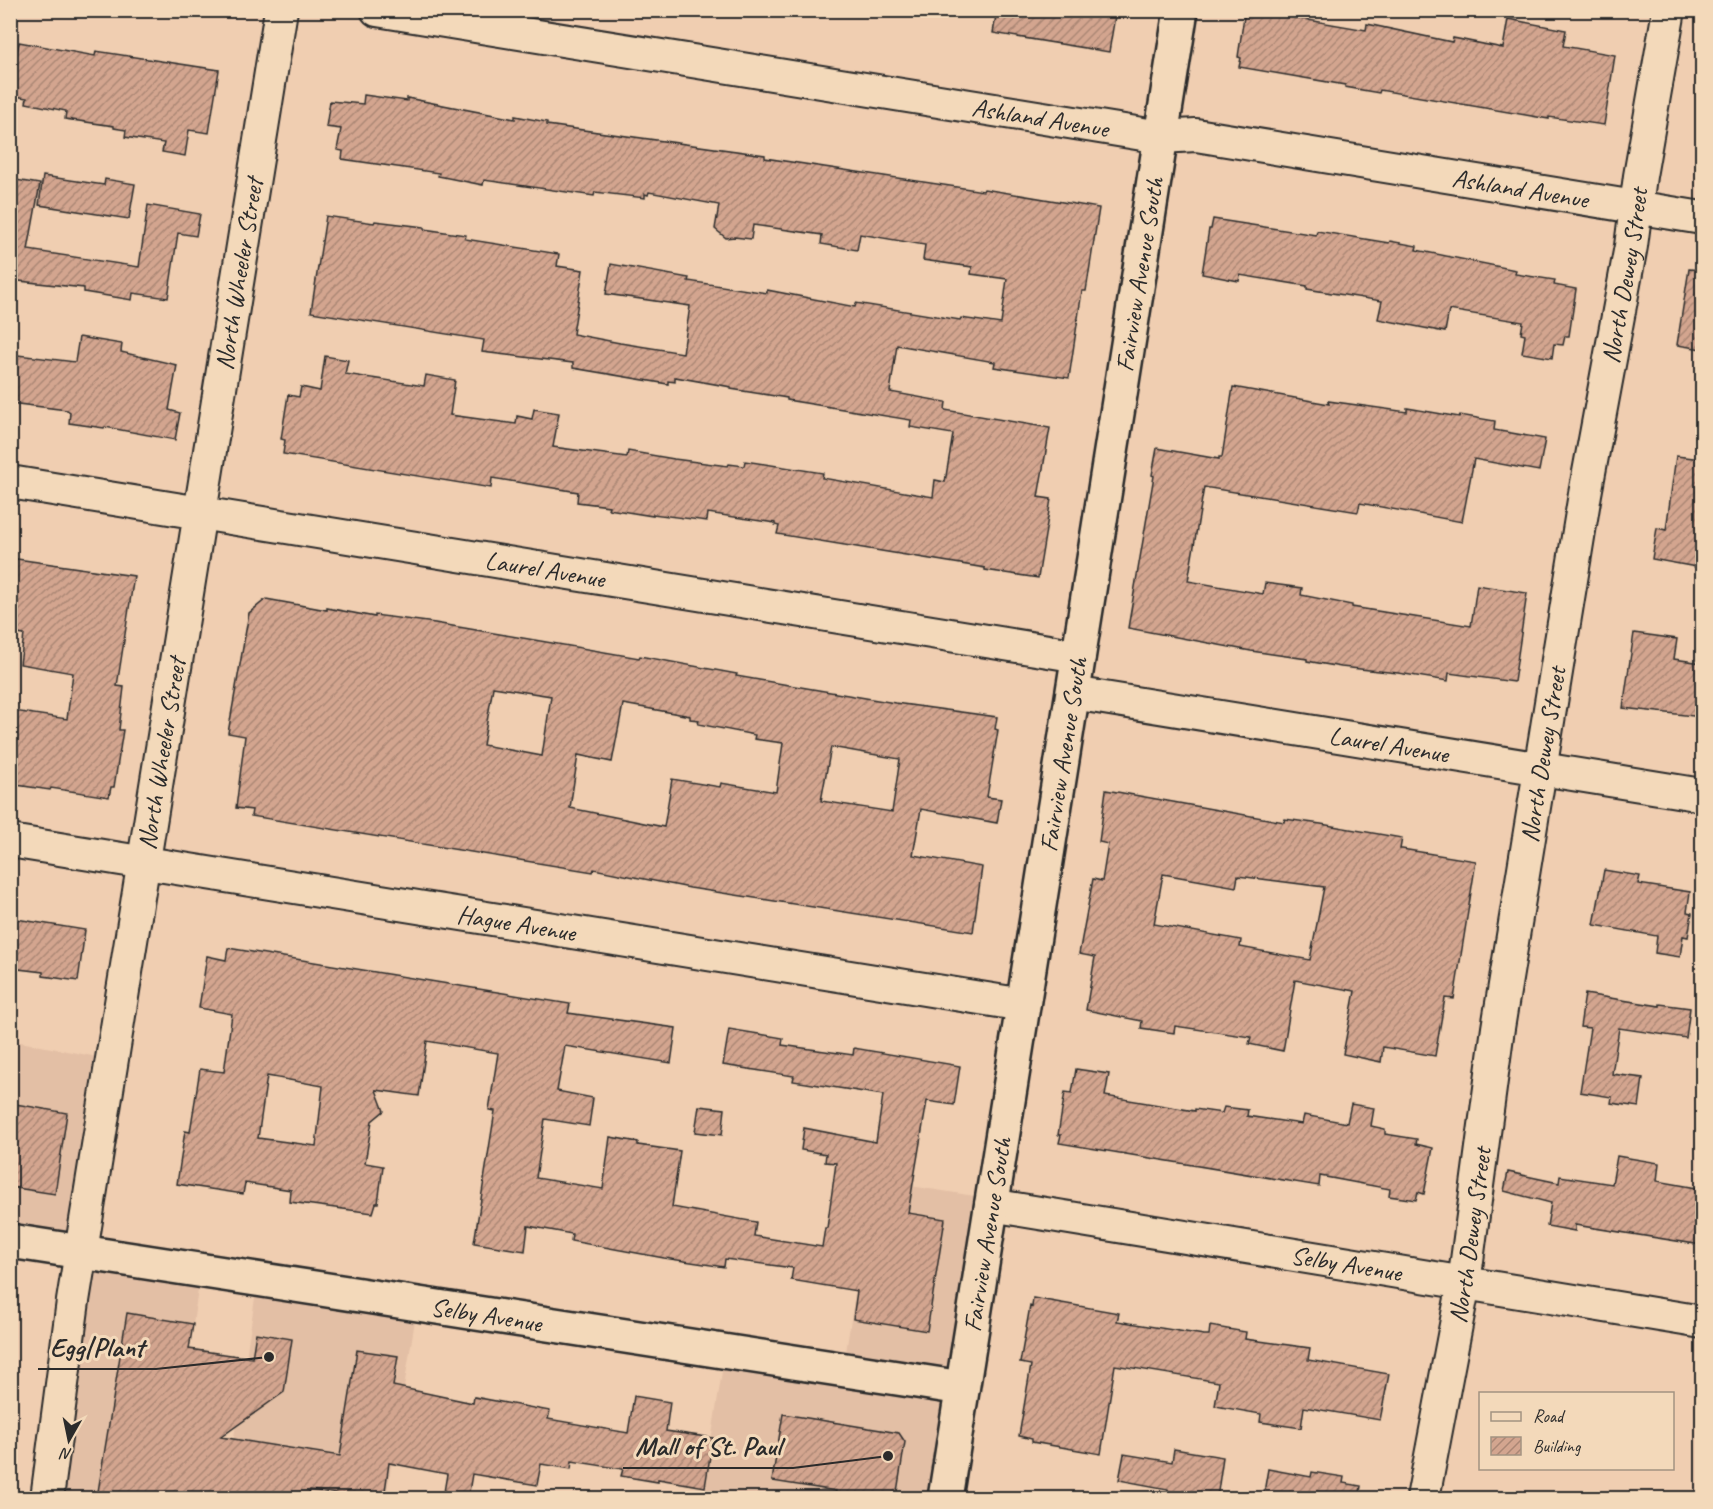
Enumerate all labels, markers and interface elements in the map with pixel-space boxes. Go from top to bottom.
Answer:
street label: Ashland Avenue [970,91,1113,146]
street label: Ashland Avenue [1450,161,1593,217]
street label: North Wheeler Street [207,172,271,372]
street label: Fairview Avenue South [1108,174,1171,374]
street label: North Dewey Street [1594,184,1656,366]
street label: Laurel Avenue [483,544,609,596]
street label: North Wheeler Street [130,652,194,852]
street label: Fairview Avenue South [1032,654,1095,854]
street label: North Dewey Street [1512,662,1574,845]
street label: Laurel Avenue [1327,719,1452,771]
street label: Hague Avenue [455,898,579,950]
street label: Fairview Avenue South [956,1134,1019,1334]
street label: North Dewey Street [1441,1143,1499,1326]
street label: Selby Avenue [1288,1239,1405,1290]
street label: Selby Avenue [429,1290,545,1340]
callout: Egg|Plant [38,1324,156,1369]
text: Egg|Plant [50,1330,148,1364]
legend [1479,1392,1674,1470]
text: Road [1533,1405,1566,1427]
north arrow [39,1410,99,1470]
callout: Mall of St. Paul [623,1423,793,1468]
text: Mall of St. Paul [635,1429,786,1463]
text: Building [1533,1435,1582,1457]
text: N [57,1443,73,1464]

